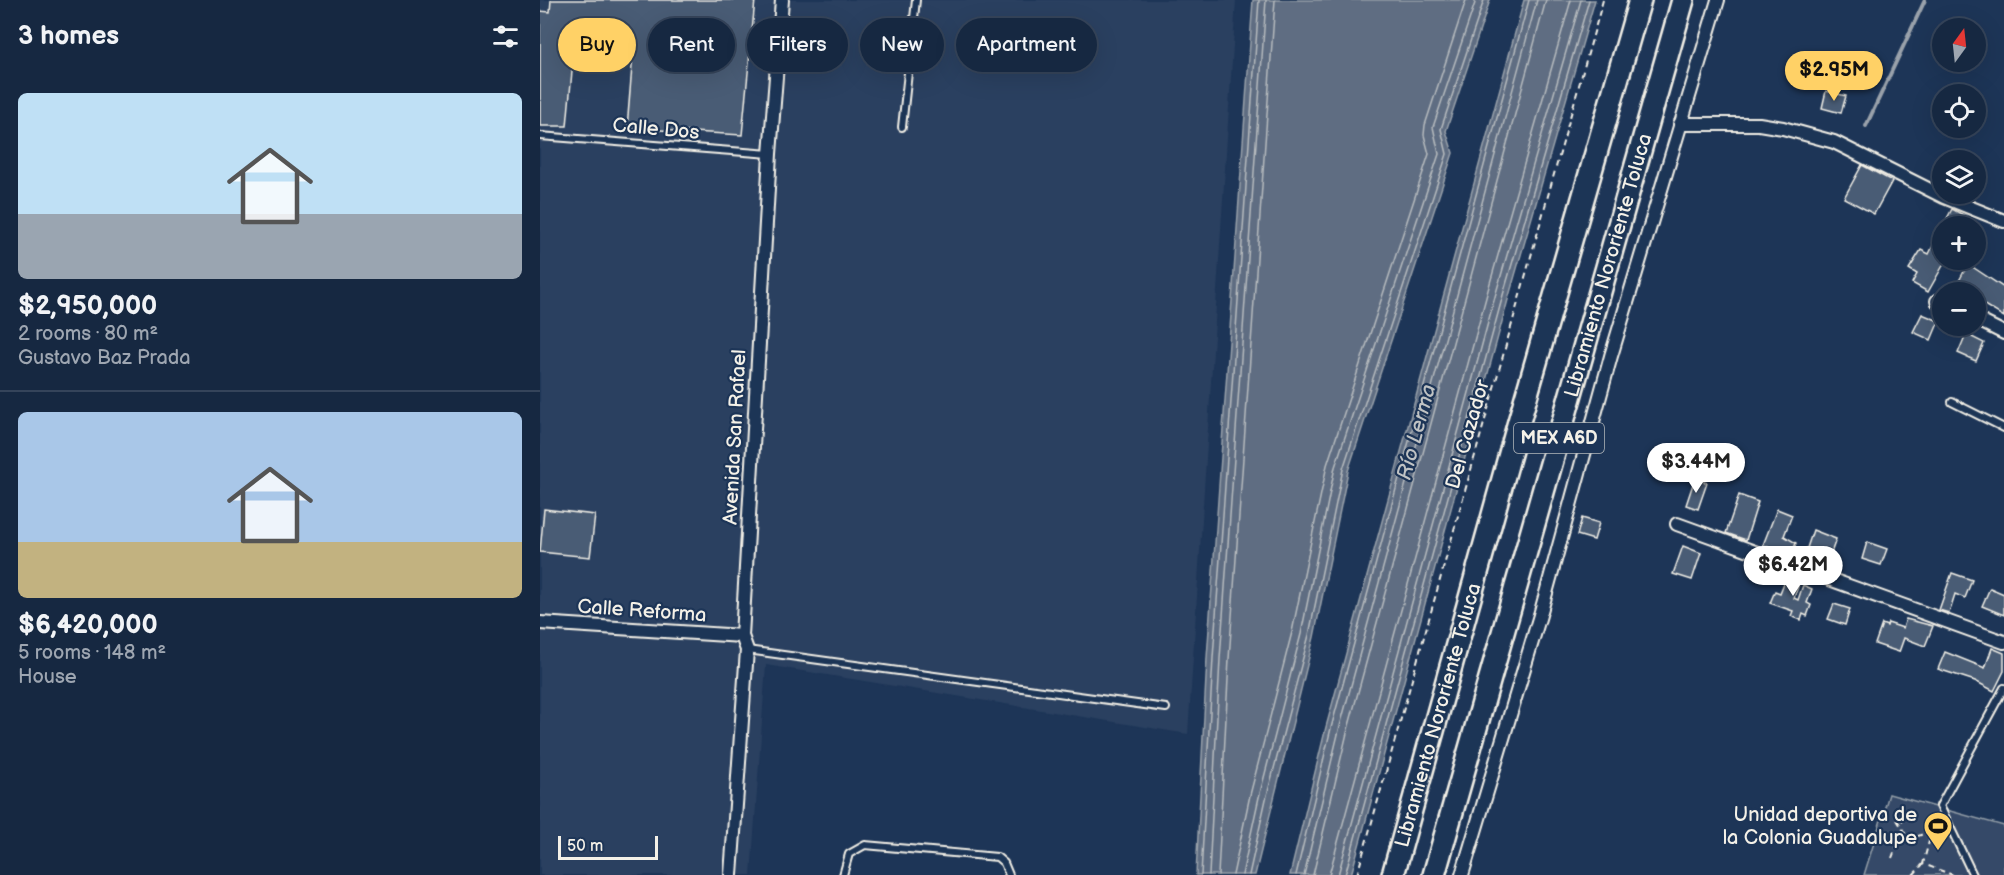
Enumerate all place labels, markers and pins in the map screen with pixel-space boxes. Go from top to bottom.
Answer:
pin: $2.95M [1785,51,1883,102]
pin: $3.44M [1647,443,1745,494]
pin: $6.42M [1744,546,1842,597]
place label: Unidad deportiva de la Colonia Guadalupe [1723,803,1917,850]
sports icon: Unidad deportiva de la Colonia Guadalupe [1922,810,1954,852]

